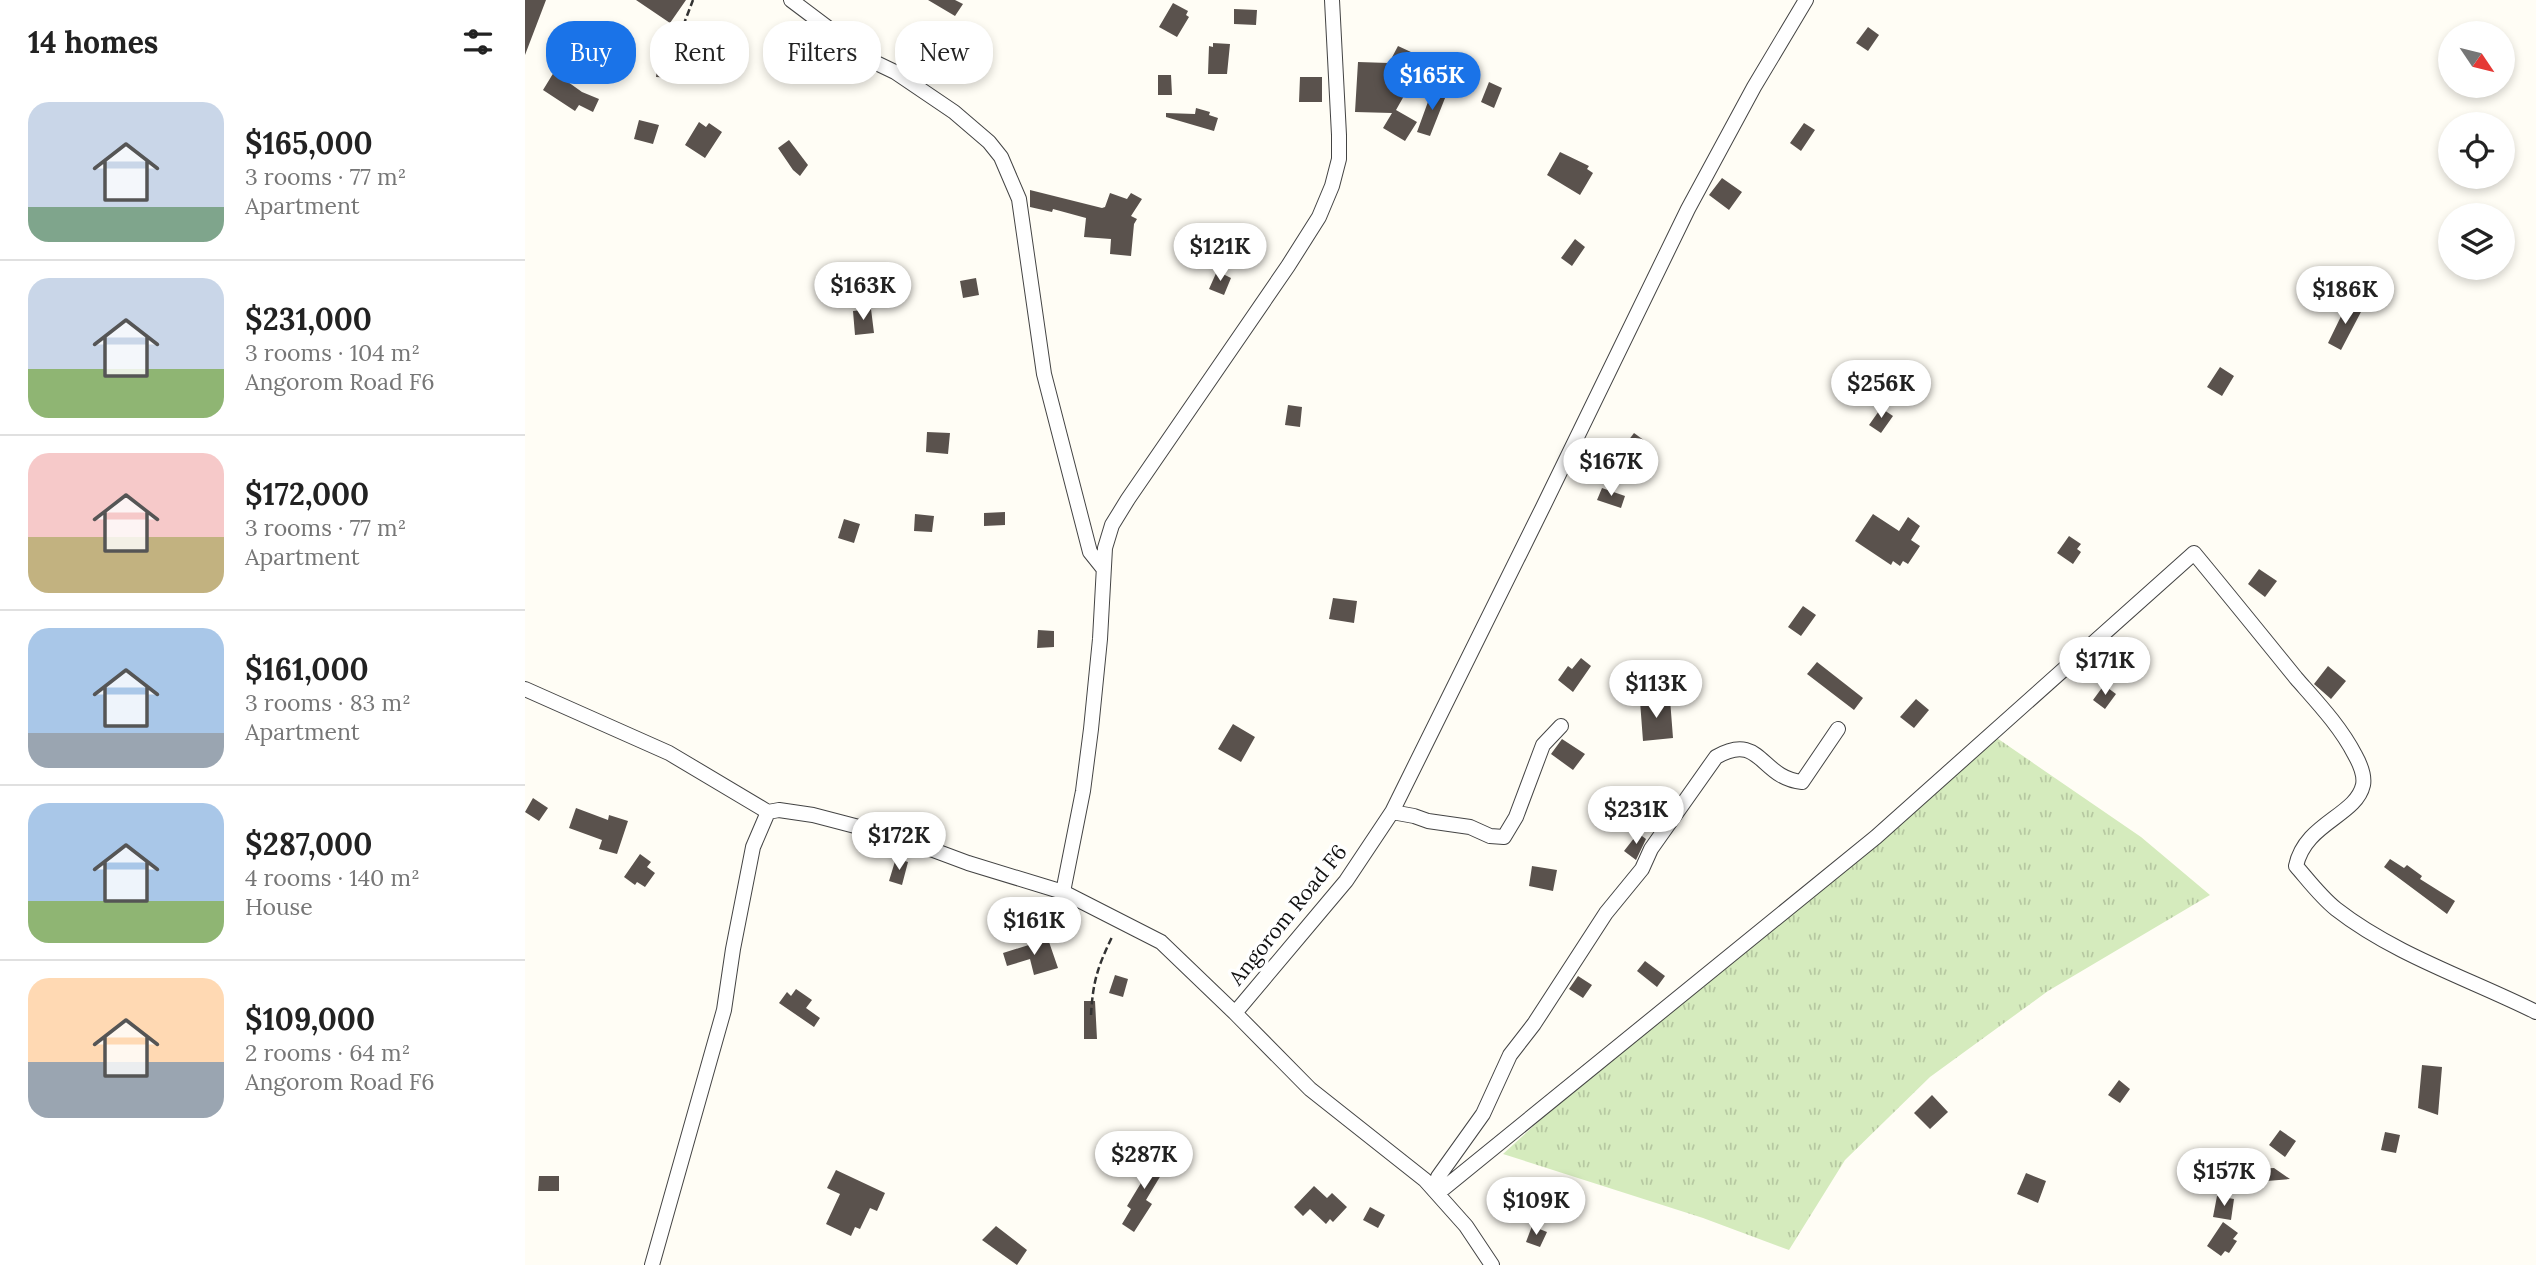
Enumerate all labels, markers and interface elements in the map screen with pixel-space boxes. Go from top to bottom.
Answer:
chip: Buy [546,21,636,84]
chip: Rent [650,21,749,84]
chip: Filters [763,21,881,84]
chip: New [895,21,993,84]
north arrow [2438,21,2515,98]
map controls [2438,21,2515,280]
text: 14 homes [28,23,158,61]
icon: filters [459,23,497,61]
pin: $165K [1383,52,1481,112]
text: $165K [1400,60,1464,89]
button: locate [2438,112,2515,189]
text: $165,000 [245,124,373,162]
icon: home [84,130,168,214]
text: 3 rooms · 77 m² [245,162,406,191]
text: Apartment [245,191,360,220]
button: layers [2438,203,2515,280]
pin: $121K [1171,224,1269,283]
text: $121K [1190,231,1250,260]
pin: $163K [814,262,912,322]
pin: $186K [2296,266,2394,326]
text: $163K [830,270,896,299]
text: $186K [2312,274,2378,303]
text: $231,000 [245,300,372,338]
icon: home [84,306,168,390]
text: 3 rooms · 104 m² [245,338,420,367]
pin: $256K [1832,360,1930,420]
text: Angorom Road F6 [245,367,435,396]
text: $256K [1847,368,1915,397]
pin: $167K [1562,438,1660,498]
text: $167K [1579,446,1643,475]
text: $172,000 [245,475,369,513]
icon: home [84,481,168,565]
text: 3 rooms · 77 m² [245,513,406,542]
text: Apartment [245,542,360,571]
pin: $171K [2056,638,2154,697]
text: $171K [2075,645,2135,674]
text: $161,000 [245,650,369,688]
icon: home [84,656,168,740]
pin: $113K [1607,660,1705,720]
text: $113K [1625,668,1687,697]
text: 3 rooms · 83 m² [245,688,411,717]
text: Apartment [245,717,360,746]
pin: $231K [1587,786,1685,846]
text: $231K [1604,794,1668,823]
pin: $172K [850,812,948,872]
text: $172K [868,820,930,849]
text: $287,000 [245,825,372,863]
icon: home [84,831,168,915]
street label: Angorom Road F6 [1222,839,1353,991]
text: 4 rooms · 140 m² [245,863,420,892]
text: House [245,892,313,921]
pin: $161K [985,898,1083,957]
text: $161K [1003,905,1065,934]
text: $109,000 [245,1000,375,1038]
icon: home [84,1006,168,1090]
text: 2 rooms · 64 m² [245,1038,410,1067]
text: Angorom Road F6 [245,1067,435,1096]
pin: $287K [1095,1132,1193,1191]
text: $287K [1111,1139,1177,1168]
pin: $157K [2175,1148,2273,1208]
text: $157K [2193,1156,2255,1185]
pin: $109K [1487,1178,1585,1237]
text: $109K [1502,1185,1570,1214]

